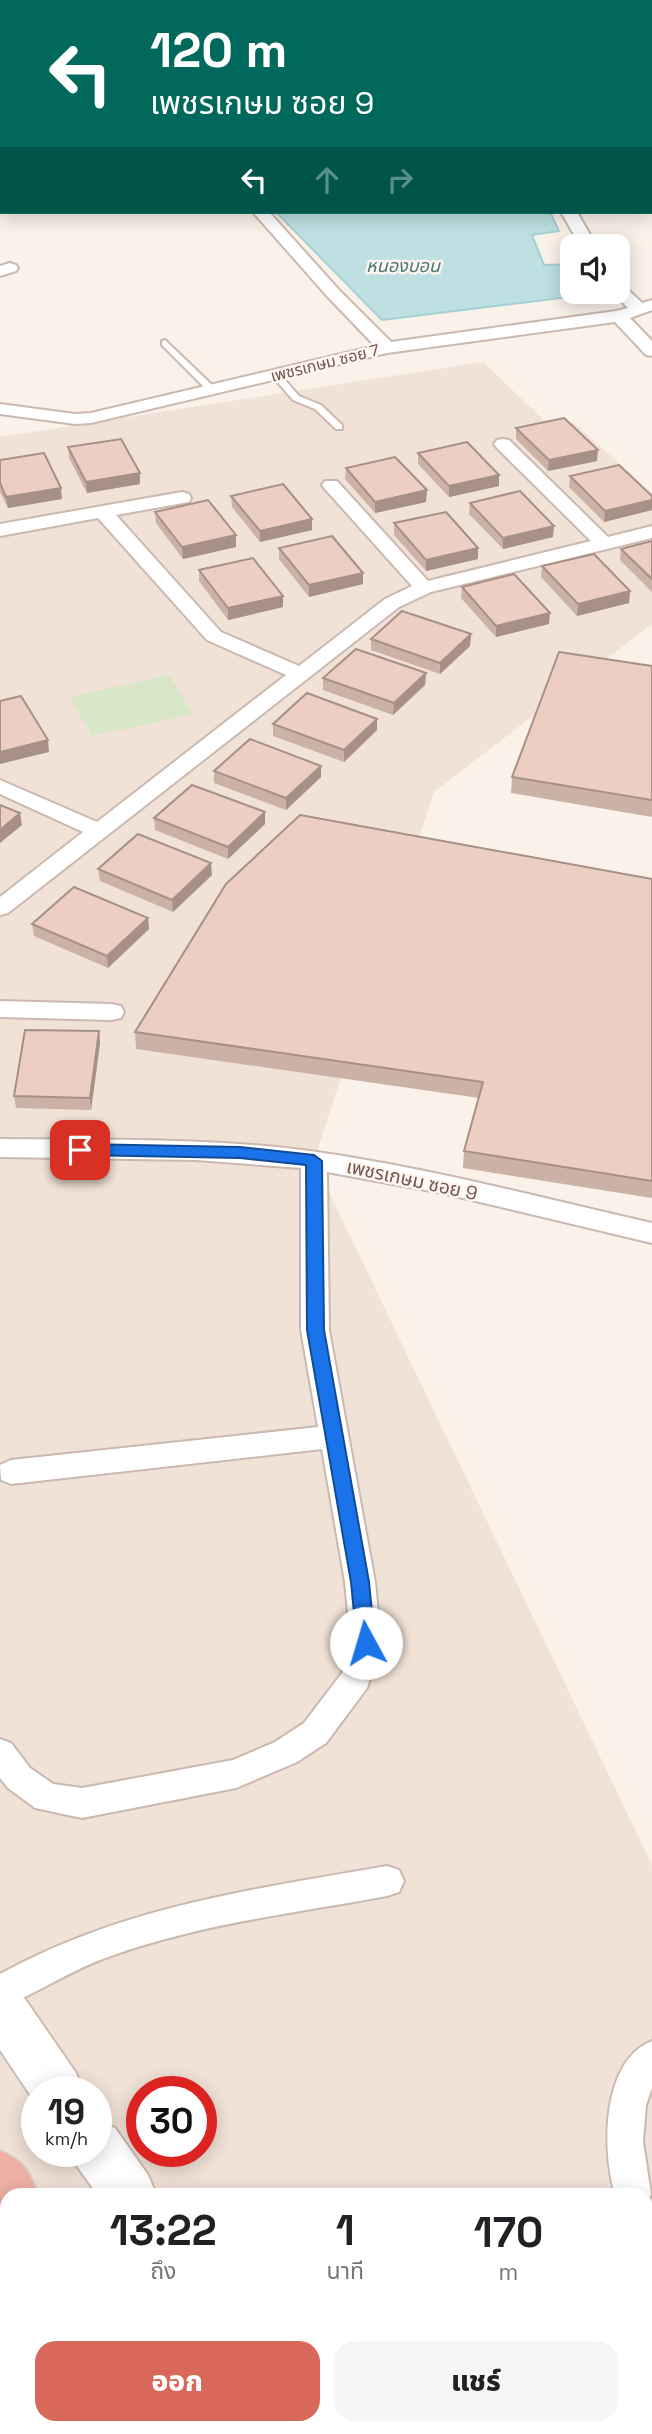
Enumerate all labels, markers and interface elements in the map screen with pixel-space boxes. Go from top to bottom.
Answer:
text: 120 m [150,19,287,81]
icon: left [35,28,126,119]
text: เพชรเกษม ซอย 9 [150,83,374,123]
icon: left [235,161,273,199]
icon: ahead [308,161,346,199]
icon: right [381,161,419,199]
map controls [560,234,630,304]
button: sound [560,234,630,304]
water label: หนองบอน [366,254,441,277]
street label: เพชรเกษม ซอย 7 [268,339,382,387]
pin [50,1120,110,1180]
icon: arrive [61,1131,99,1169]
street label: เพชรเกษม ซอย 9 [344,1154,480,1206]
position arrow [329,1606,403,1680]
speed limit sign: 30 [126,2076,217,2167]
text: 19 [48,2090,85,2134]
text: km/h [45,2127,88,2150]
text: 13:22 [110,2204,217,2257]
text: 1 [336,2204,355,2257]
text: 170 [474,2206,543,2259]
text: ถึง [150,2256,176,2286]
text: นาที [327,2256,364,2286]
text: m [499,2257,518,2287]
button: ออก [35,2341,320,2421]
button: แชร์ [334,2341,618,2421]

